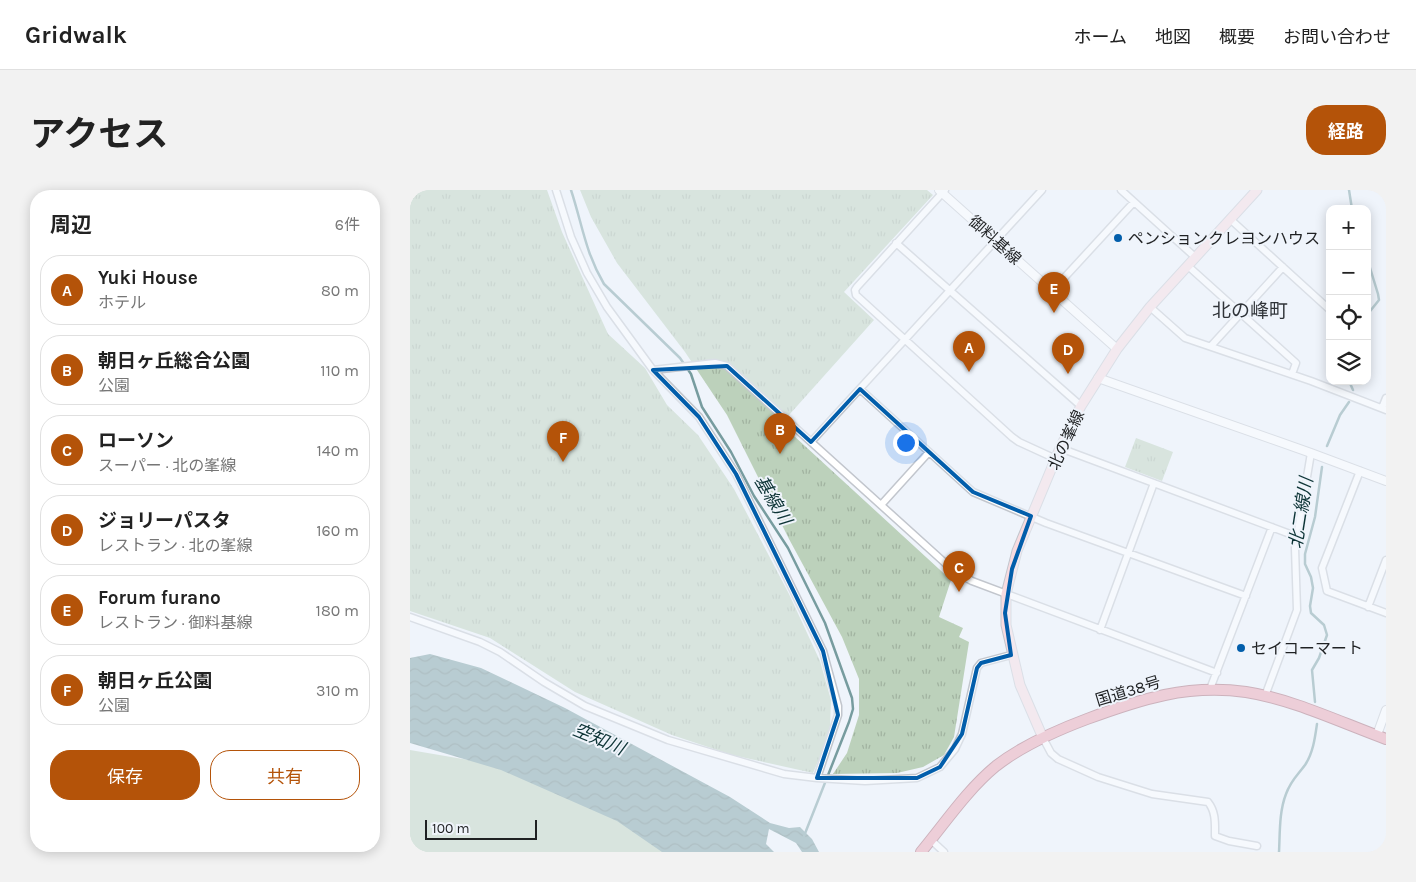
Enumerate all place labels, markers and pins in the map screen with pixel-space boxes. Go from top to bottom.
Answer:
place label: ペンションクレヨンハウス [1128,229,1320,248]
marker: ペンションクレヨンハウス [1112,232,1124,244]
pin: E [1038,272,1070,313]
pin: A [953,331,985,372]
pin: D [1052,333,1084,374]
pin: B [764,413,796,454]
pin: F [547,421,579,462]
pin: C [943,551,975,592]
place label: セイコーマート [1251,639,1363,658]
marker: セイコーマート [1235,642,1247,654]

